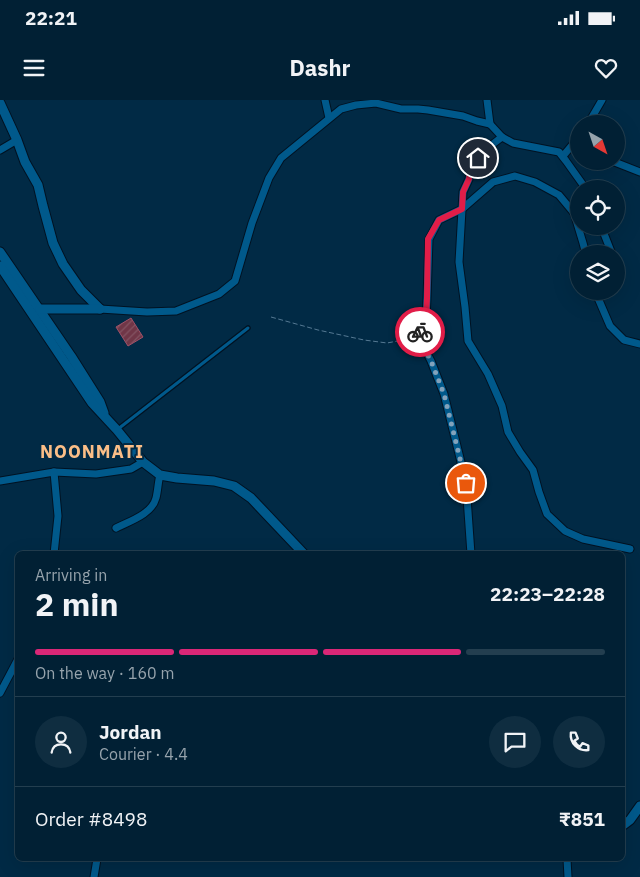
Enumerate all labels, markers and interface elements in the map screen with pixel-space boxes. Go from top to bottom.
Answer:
text: 22:21 [25,6,77,30]
text: Dashr [290,53,350,82]
icon: menu [20,54,48,82]
icon: heart [592,54,620,82]
north arrow [570,115,625,170]
map controls [570,115,625,300]
pin [457,137,499,179]
icon: home [464,144,492,172]
button: locate [570,180,625,235]
button: layers [570,245,625,300]
courier [395,307,445,357]
icon: bike [406,318,434,346]
district label: NOONMATI [40,440,144,463]
pin [445,462,487,504]
icon: bag [452,469,480,497]
text: Arriving in [35,565,107,585]
text: 22:23–22:28 [490,582,605,606]
text: 2 min [35,583,119,625]
text: On the way · 160 m [35,663,174,683]
button: person [35,716,87,768]
button: chat [489,716,541,768]
button: phone [553,716,605,768]
text: Jordan [99,720,162,744]
text: Courier · 4.4 [99,744,188,764]
text: Order #8498 [35,807,147,831]
text: ₹851 [559,807,605,831]

